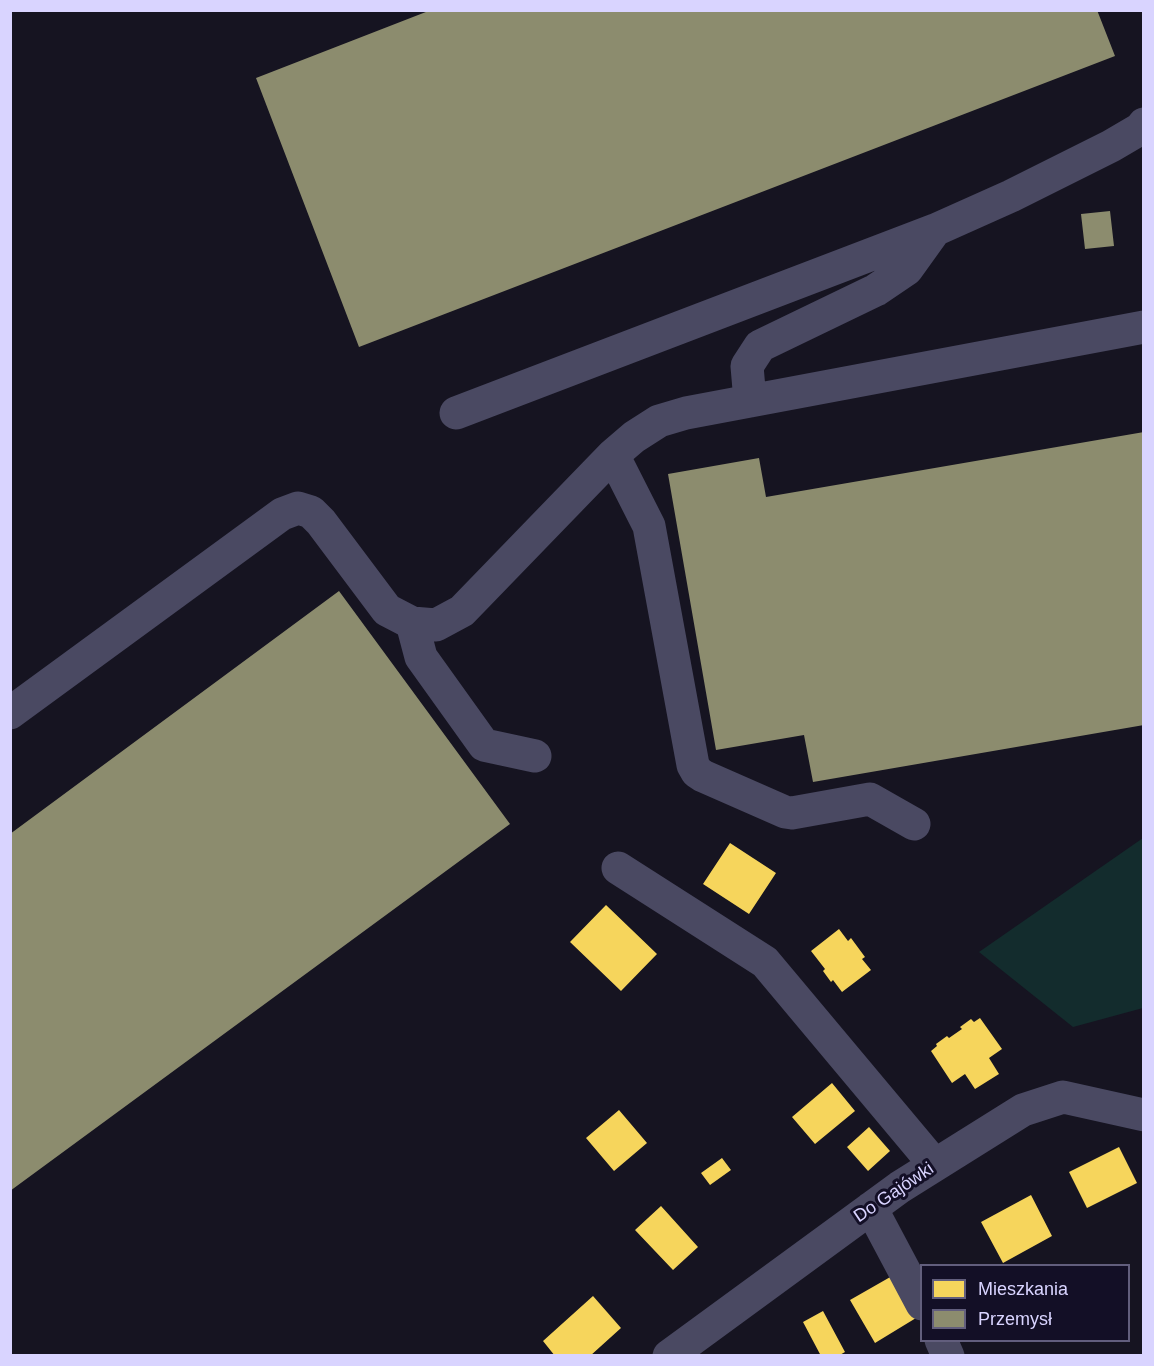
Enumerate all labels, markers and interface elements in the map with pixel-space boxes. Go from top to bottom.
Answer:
street label: Do Gajówki [850,1158,938,1228]
legend [920,1264,1130,1342]
text: Mieszkania [978,1279,1068,1299]
text: Przemysł [978,1309,1052,1329]

